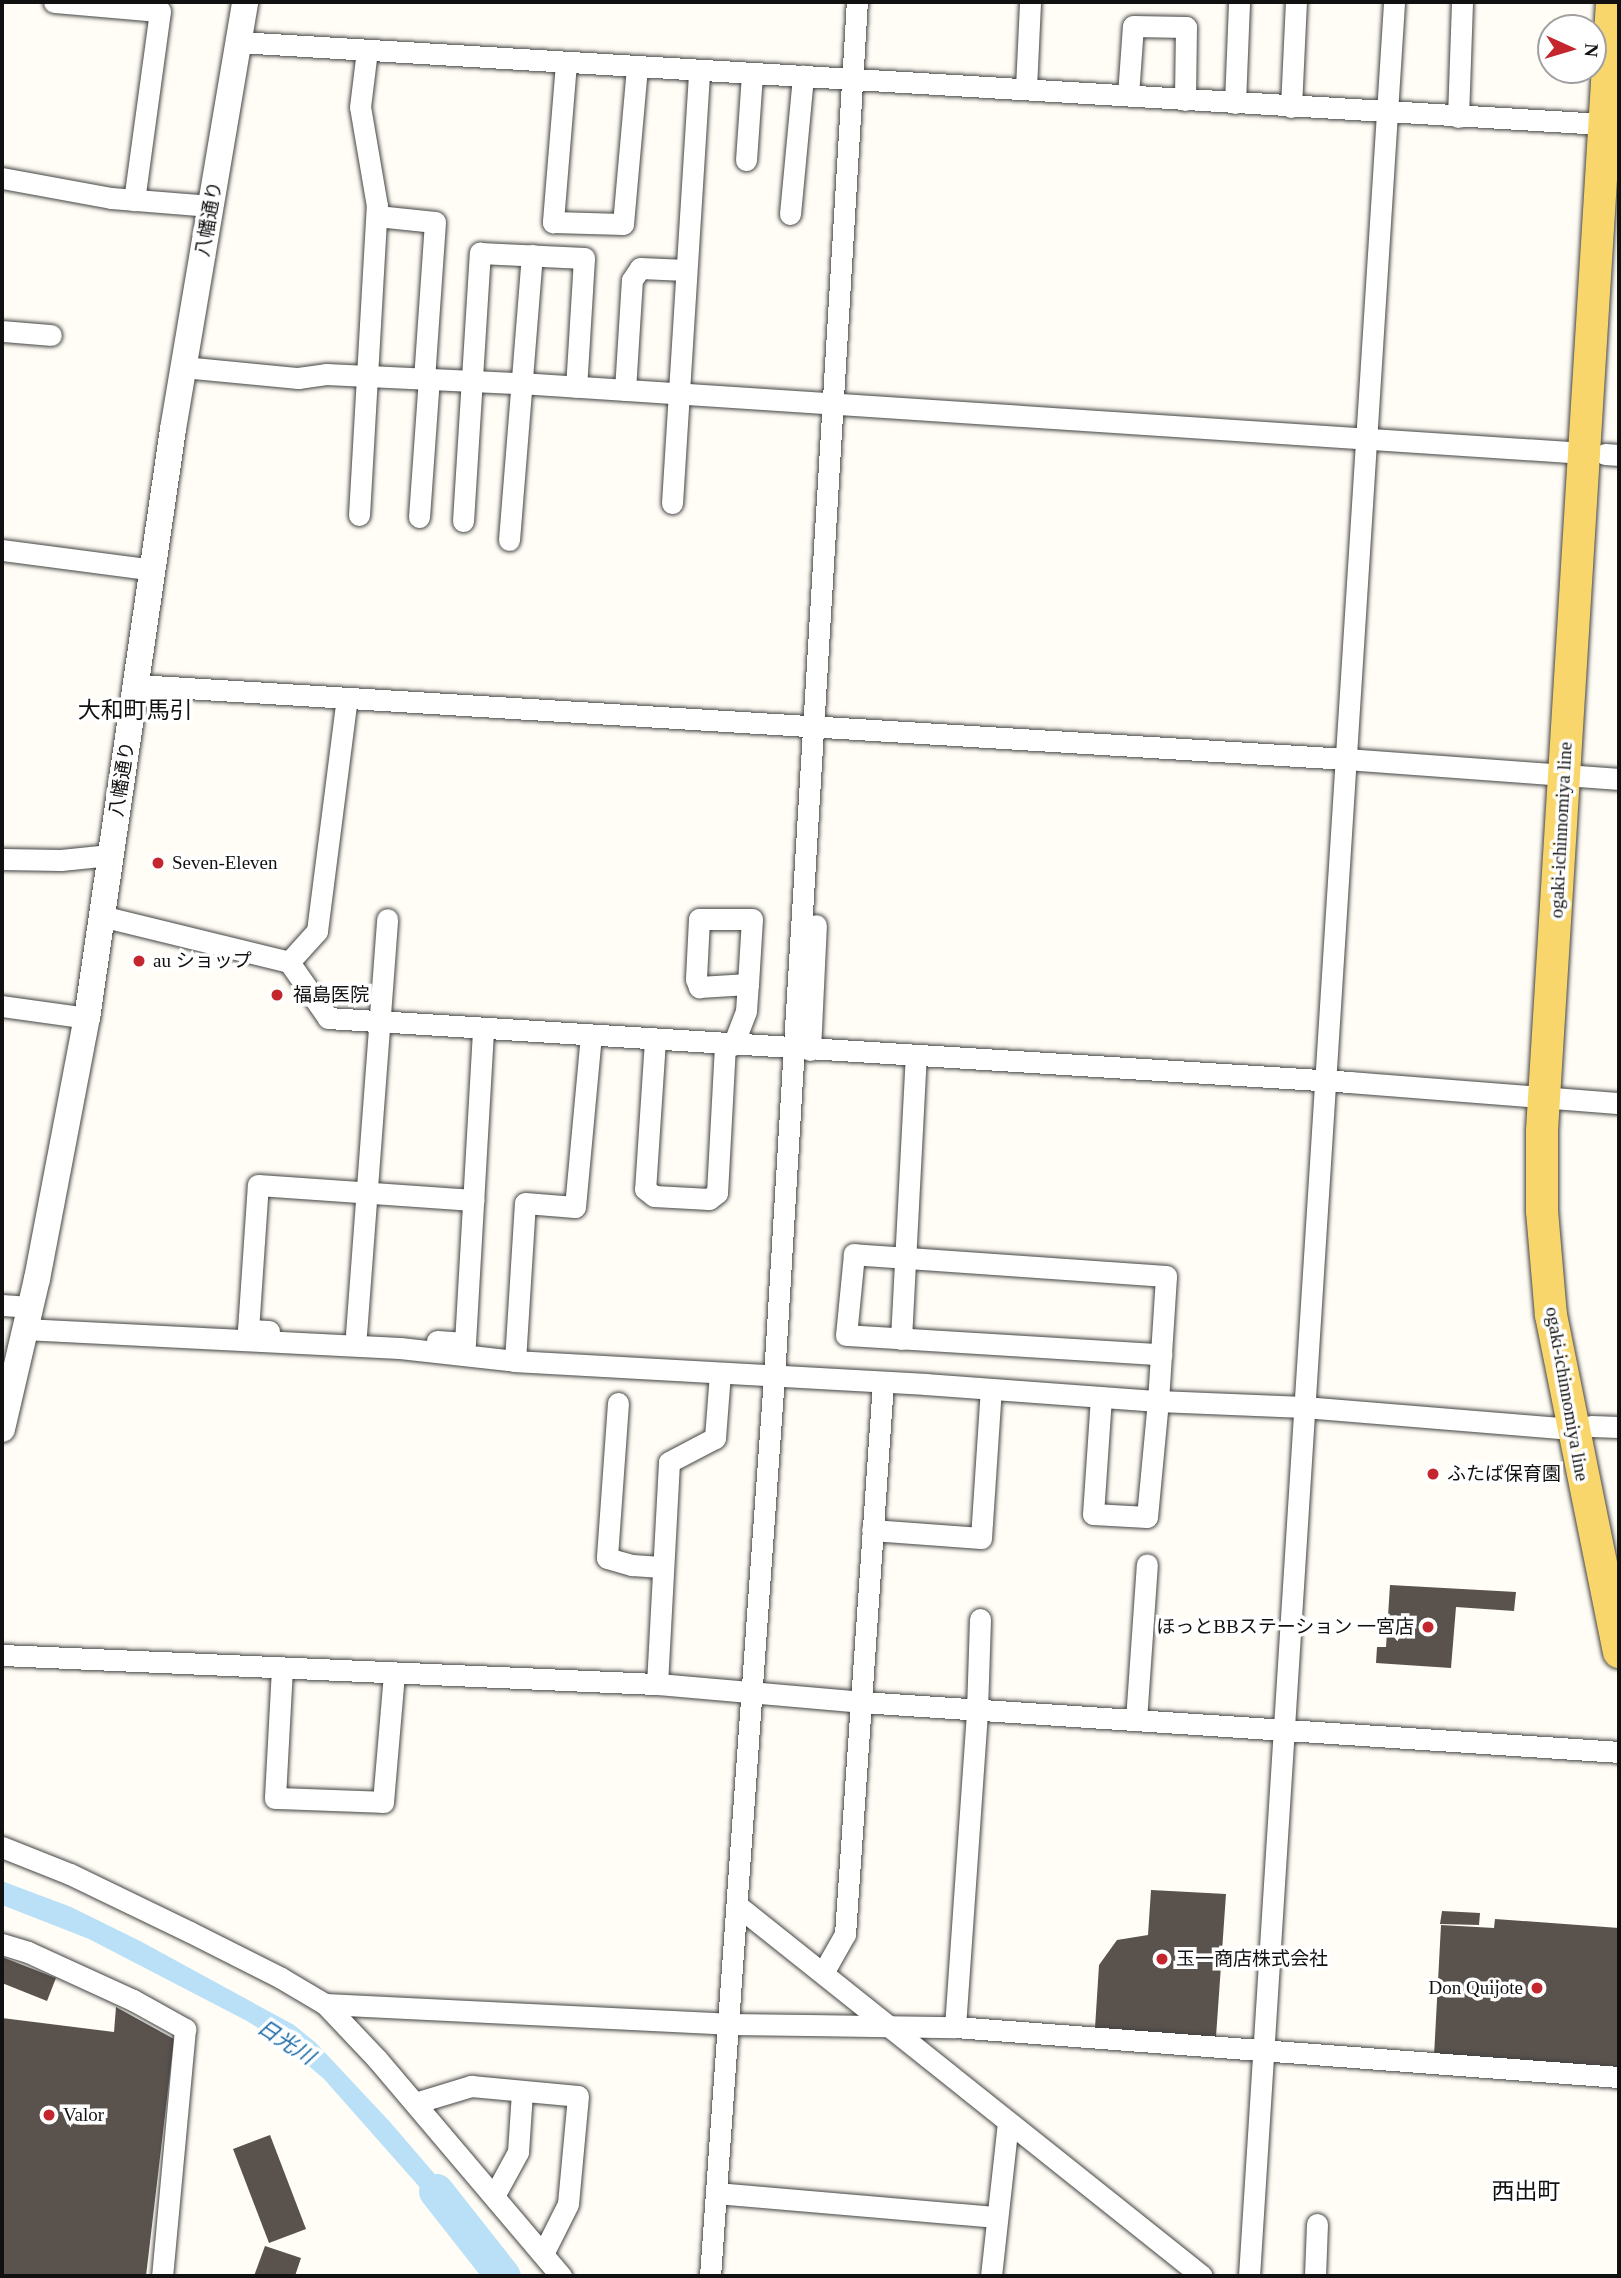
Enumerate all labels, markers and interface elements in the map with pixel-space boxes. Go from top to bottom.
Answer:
north arrow [1537,14,1607,84]
text: N [1580,43,1602,58]
street label: 八幡通り [191,180,227,258]
district label: 大和町馬引 [78,697,192,725]
street label: 八幡通り [105,740,139,818]
street label: ogaki-ichinnomiya line [1545,741,1577,919]
place label: Seven-Eleven [172,852,278,874]
marker: Seven-Eleven [150,855,166,871]
place label: au ショップ [153,950,252,972]
marker: au ショップ [131,953,147,969]
place label: 福島医院 [293,984,369,1006]
marker: 福島医院 [267,985,287,1005]
street label: ogaki-ichinnomiya line [1540,1305,1594,1483]
place label: ふたば保育園 [1447,1463,1561,1485]
marker: ふたば保育園 [1425,1466,1441,1482]
place label: ほっとBBステーション 一宮店 [1156,1616,1414,1638]
marker: ほっとBBステーション 一宮店 [1420,1619,1436,1635]
place label: 玉一商店株式会社 [1176,1948,1328,1970]
marker: 玉一商店株式会社 [1154,1951,1170,1967]
place label: Don Quijote [1429,1977,1523,1999]
marker: Don Quijote [1529,1980,1545,1996]
water label: 日光川 [253,2014,319,2070]
place label: Valor [63,2104,104,2126]
marker: Valor [41,2107,57,2123]
district label: 西出町 [1492,2178,1560,2206]

